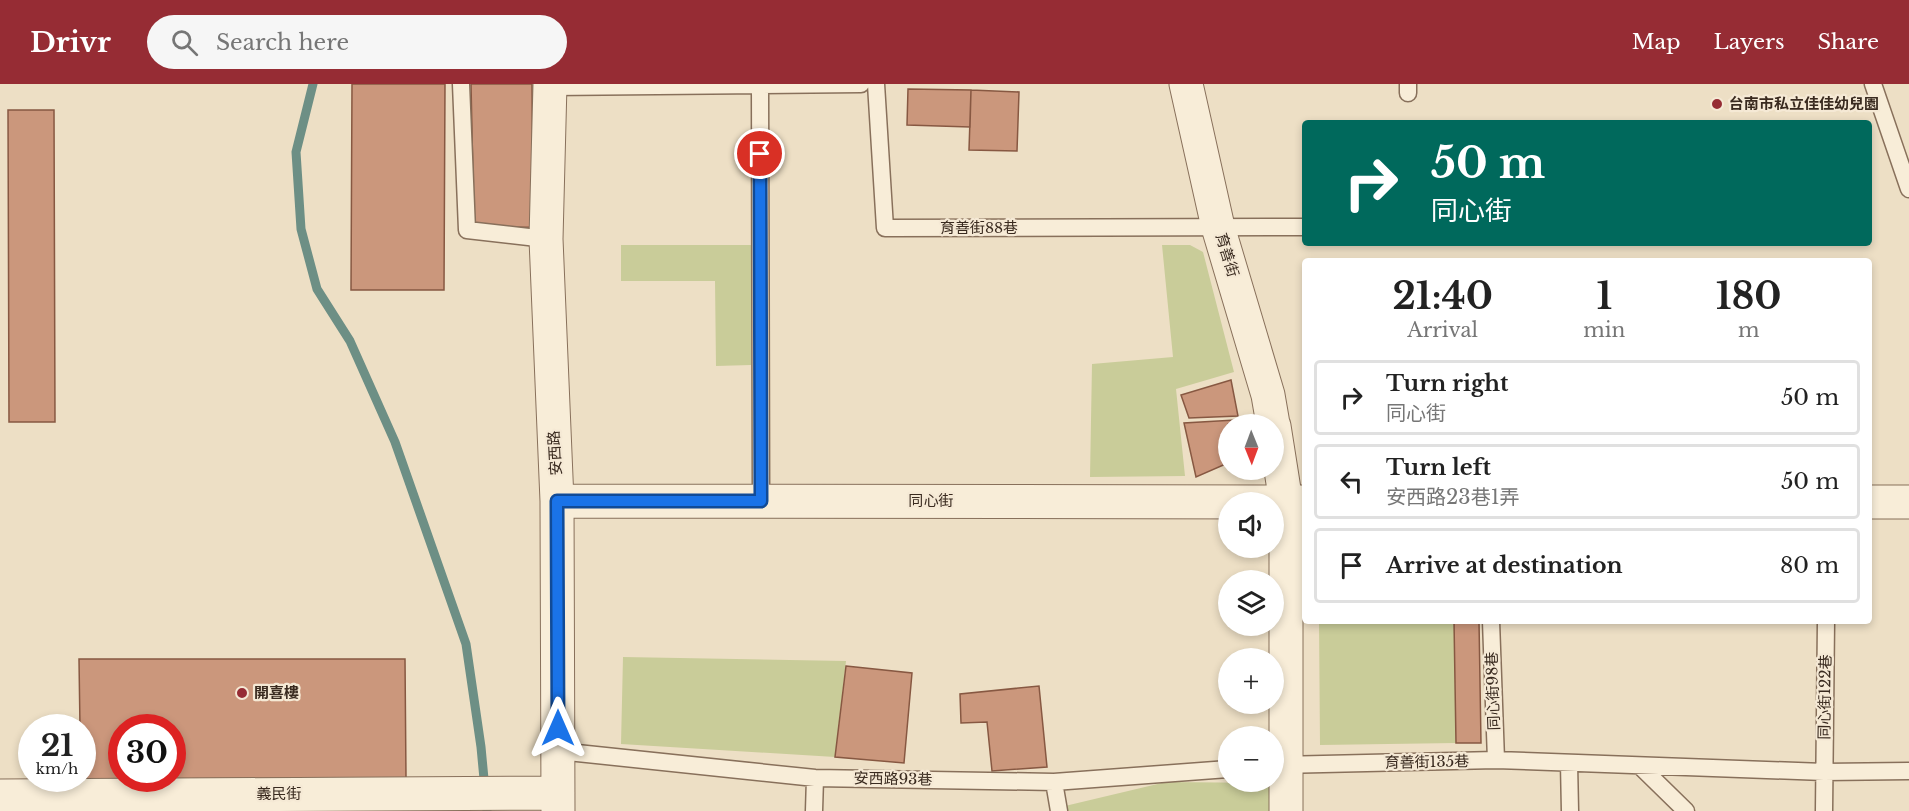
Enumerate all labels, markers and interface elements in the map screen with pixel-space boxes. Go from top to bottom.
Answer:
search box [147,15,567,69]
text: Drivr [30,25,111,60]
icon: search [168,26,201,59]
text: Search here [216,29,349,56]
text: Map [1632,29,1681,55]
text: Layers [1714,29,1785,55]
text: Share [1818,29,1879,55]
place label: 台南市私立佳佳幼兒園 [1729,94,1879,113]
marker: 台南市私立佳佳幼兒園 [1710,97,1724,111]
pin [734,128,785,179]
icon: arrive [743,137,776,170]
text: 50 m [1431,137,1545,189]
icon: right [1332,144,1410,222]
text: 同心街 [1431,194,1512,227]
street label: 育善街88巷 [940,218,1018,237]
street label: 育善街 [1212,231,1243,279]
text: 21:40 [1392,274,1493,319]
text: 1 [1596,274,1612,319]
text: 180 [1716,274,1782,319]
text: Arrival [1407,318,1478,342]
text: min [1583,318,1625,342]
text: m [1738,318,1759,342]
text: Turn right [1386,370,1508,397]
icon: right [1335,381,1368,414]
text: 50 m [1781,384,1839,411]
text: 同心街 [1386,401,1446,425]
north arrow [1218,414,1284,480]
map controls [1218,414,1284,792]
street label: 安西路 [544,430,565,476]
text: Turn left [1386,454,1491,481]
icon: left [1335,465,1368,498]
text: 50 m [1781,468,1839,495]
text: 安西路23巷1弄 [1386,485,1520,509]
street label: 同心街 [908,491,954,510]
button: sound [1218,492,1284,558]
icon: arrive [1335,549,1368,582]
text: Arrive at destination [1386,552,1623,579]
text: 80 m [1780,552,1839,579]
button: layers [1218,570,1284,636]
button: + [1218,648,1284,714]
street label: 同心街98巷 [1482,651,1503,731]
street label: 同心街122巷 [1814,654,1835,740]
place label: 開喜樓 [254,683,299,702]
marker: 開喜樓 [235,686,249,700]
position arrow [526,696,590,760]
speed limit sign: 30 [108,714,186,792]
button: − [1218,726,1284,792]
text: 21 [41,727,73,764]
street label: 育善街135巷 [1385,751,1469,772]
text: km/h [36,759,78,778]
street label: 安西路93巷 [853,768,933,789]
street label: 義民街 [256,784,302,803]

